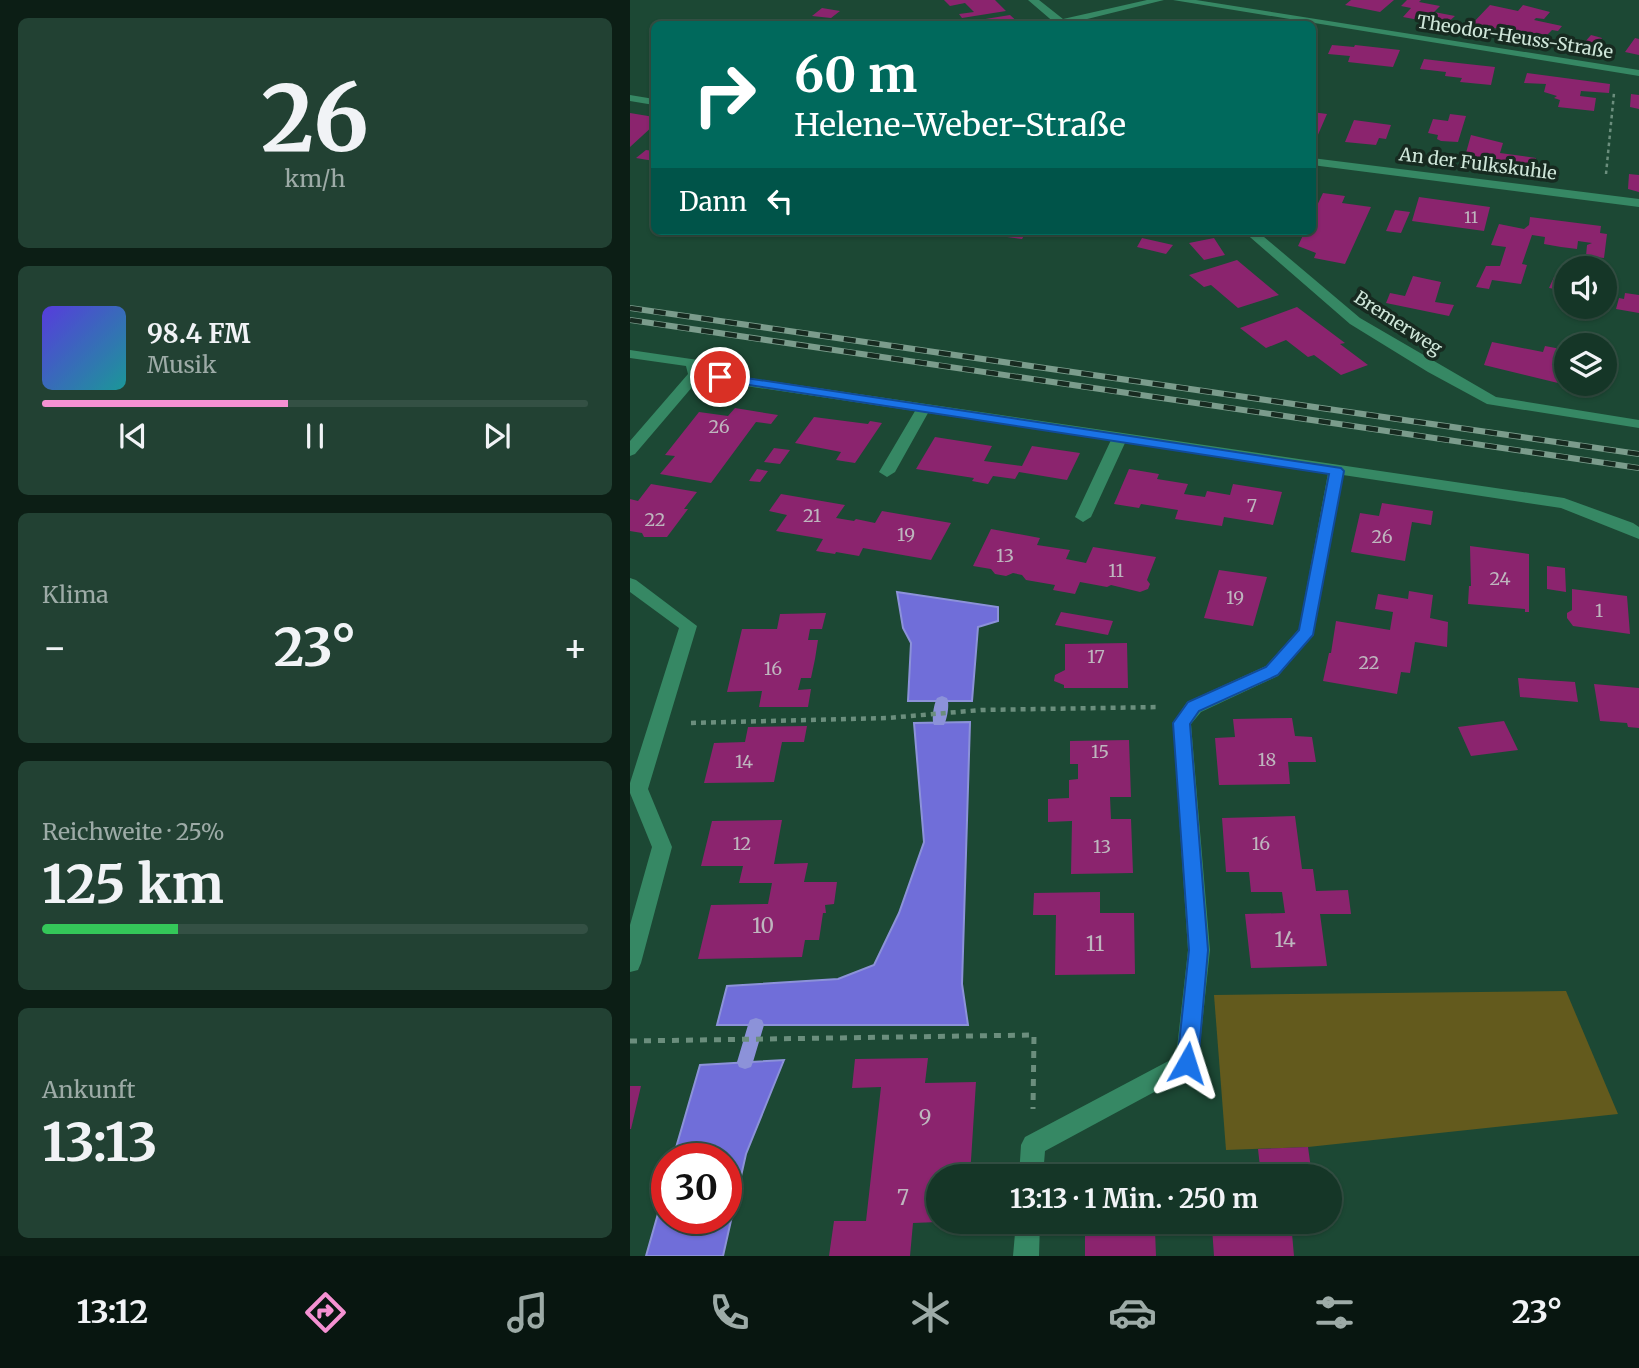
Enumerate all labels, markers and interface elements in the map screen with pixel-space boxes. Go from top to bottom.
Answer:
street label: Theodor-Heuss-Straße [1415,10,1615,63]
text: 60 m [794,44,917,105]
icon: right [679,49,770,140]
text: 26 [261,61,369,176]
text: Helene-Weber-Straße [794,105,1126,145]
street label: An der Fulkskuhle [1397,142,1558,185]
text: km/h [285,164,345,193]
icon: left [761,182,799,220]
text: Dann [679,185,747,218]
house number: 11 [1464,207,1478,227]
map controls [1554,256,1617,396]
button: sound [1554,256,1617,319]
street label: Bremerweg [1350,286,1447,360]
text: 98.4 FM [147,317,250,350]
button: layers [1554,333,1617,396]
pin [690,347,750,407]
text: Musik [147,350,217,379]
icon: arrive [701,358,739,396]
house number: 26 [708,415,730,438]
icon: previous [114,417,152,455]
icon: pause [296,417,334,455]
icon: next [478,417,516,455]
house number: 7 [1247,494,1257,517]
house number: 21 [803,504,821,527]
house number: 22 [644,508,666,531]
house number: 19 [897,523,915,546]
house number: 26 [1371,525,1393,548]
house number: 13 [996,544,1014,567]
house number: 11 [1108,559,1124,582]
house number: 24 [1489,567,1511,590]
text: Klima [42,580,109,609]
house number: 19 [1226,586,1244,609]
house number: 1 [1595,599,1603,622]
text: 23° [274,615,356,680]
text: − [42,624,67,671]
text: + [563,624,588,671]
house number: 17 [1087,645,1105,668]
house number: 22 [1358,651,1380,674]
house number: 16 [764,657,782,680]
house number: 15 [1091,740,1109,763]
house number: 18 [1258,748,1276,771]
house number: 14 [735,750,753,773]
text: Reichweite · 25% [42,817,225,846]
house number: 12 [733,832,751,855]
house number: 16 [1252,832,1270,855]
house number: 13 [1093,835,1111,858]
text: 125 km [42,852,224,917]
house number: 10 [752,912,774,939]
house number: 14 [1274,926,1296,953]
house number: 11 [1086,930,1104,957]
position arrow [1150,1026,1224,1100]
text: Ankunft [42,1075,135,1104]
house number: 9 [919,1104,931,1131]
text: 13:13 [42,1110,157,1175]
speed limit sign: 30 [651,1143,742,1234]
text: 13:13 · 1 Min. · 250 m [1010,1182,1258,1215]
house number: 7 [897,1184,909,1211]
icon: directions [301,1288,350,1337]
icon: music [503,1288,552,1337]
icon: phone [705,1288,754,1337]
icon: climate [906,1288,955,1337]
icon: car [1108,1288,1157,1337]
icon: filters [1310,1288,1359,1337]
text: 13:12 [76,1292,148,1332]
text: 23° [1512,1292,1563,1332]

